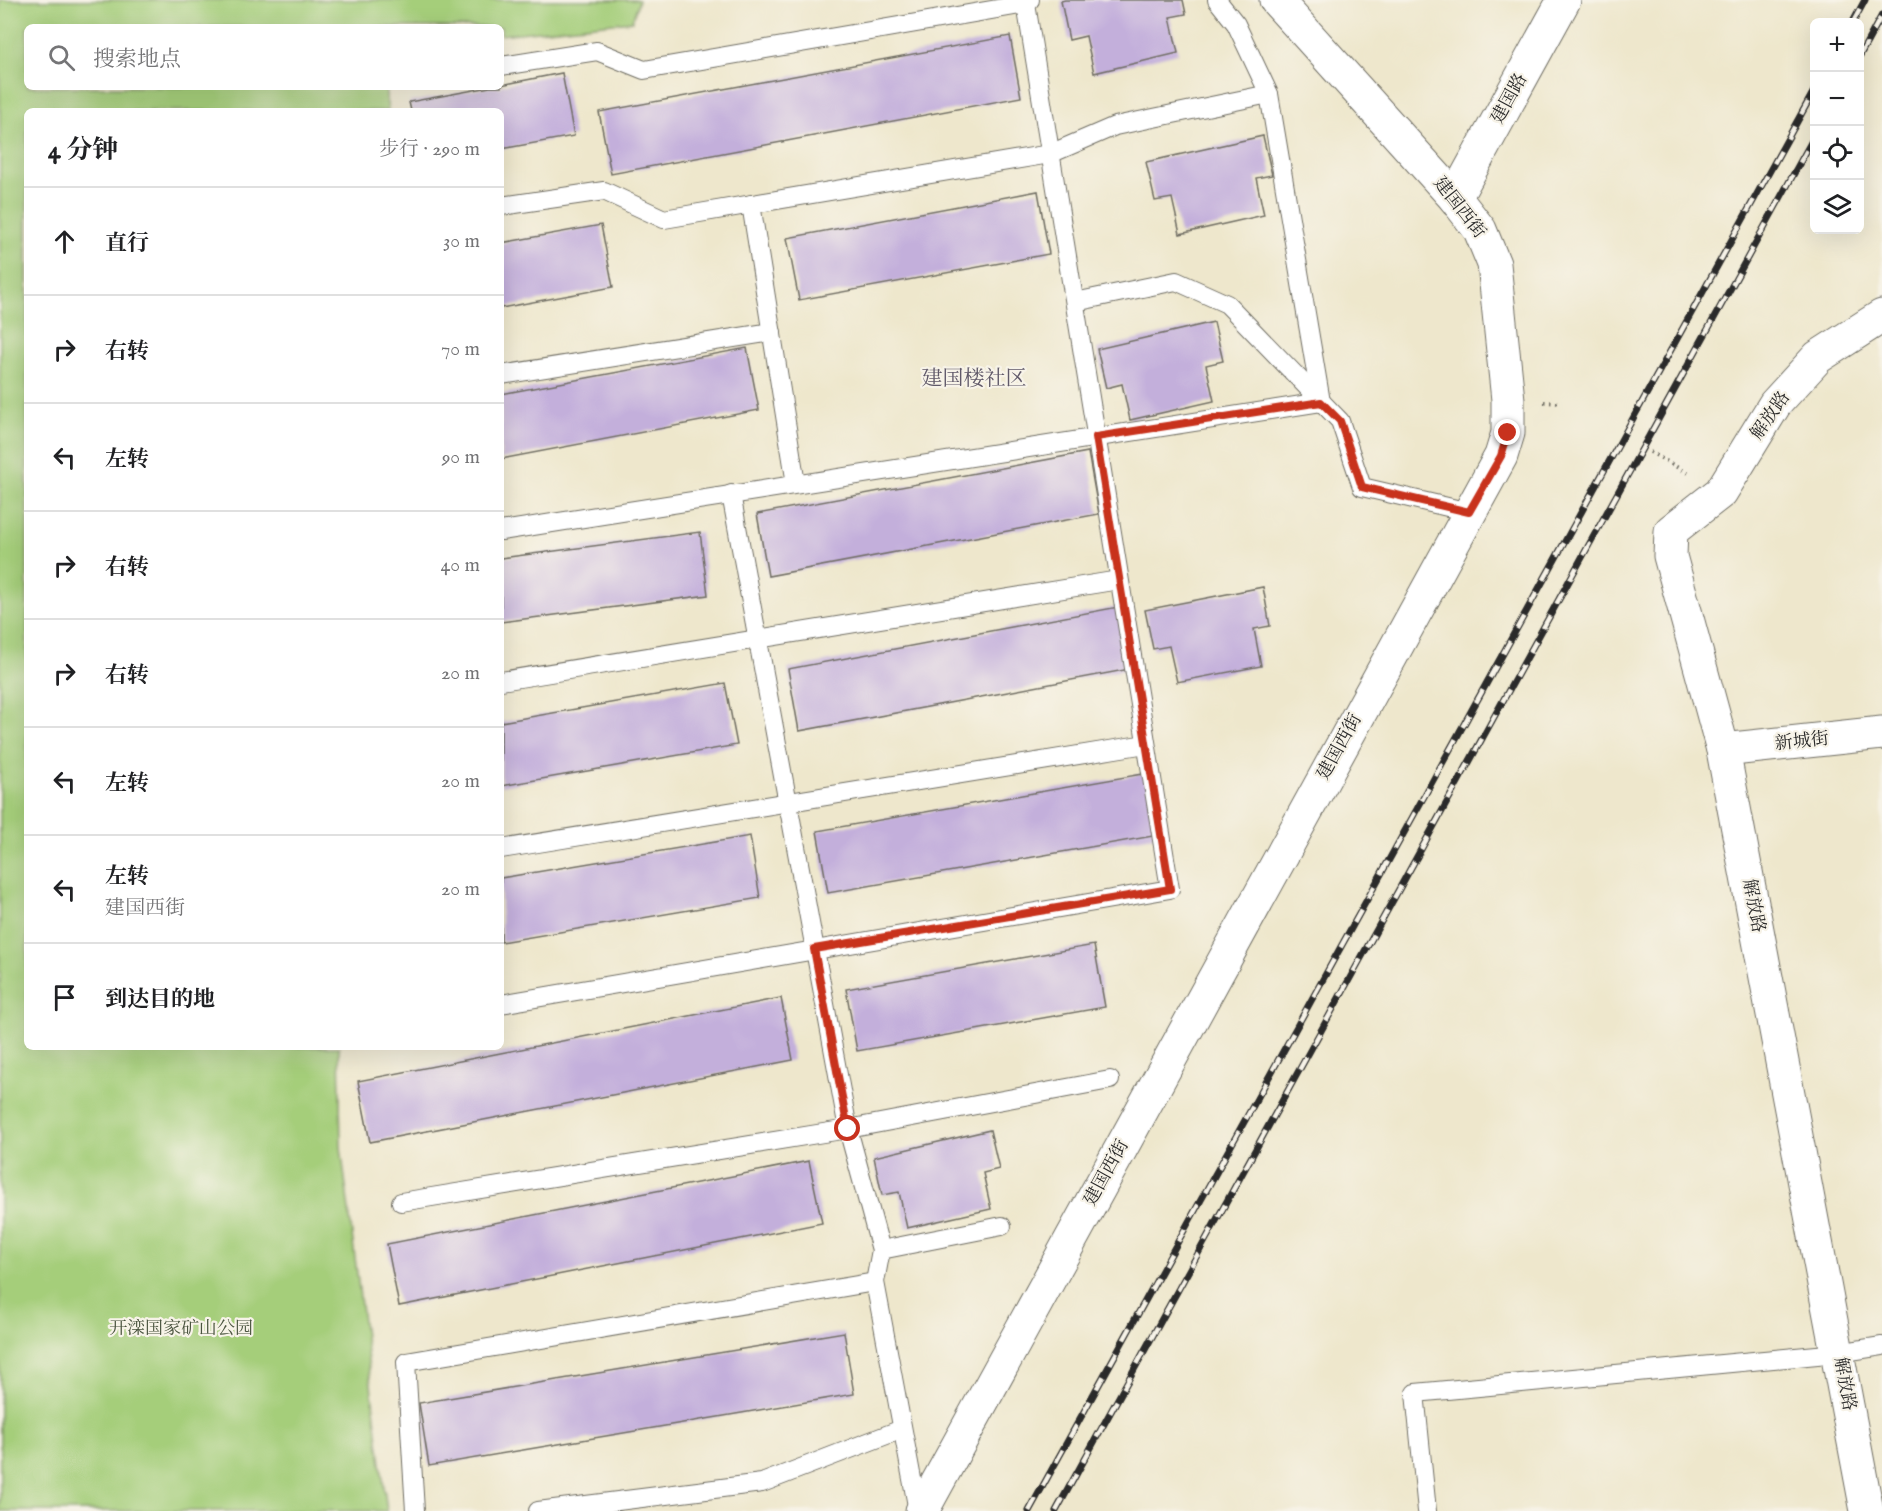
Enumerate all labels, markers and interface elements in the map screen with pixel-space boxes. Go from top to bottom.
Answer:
map controls [1810,18,1864,234]
button: + [1810,18,1864,72]
search box [24,24,504,90]
icon: search [45,41,78,74]
text: 搜索地点 [93,46,181,74]
street label: 建国路 [1487,70,1533,128]
button: − [1810,72,1864,126]
button: locate [1810,126,1864,180]
text: 4 分钟 [48,134,118,167]
text: 步行 · 290 m [379,137,480,162]
street label: 建国西街 [1428,173,1490,243]
button: layers [1810,180,1864,234]
icon: ahead [48,225,81,258]
text: 30 m [443,229,480,254]
text: 直行 [105,230,149,258]
icon: right [48,333,81,366]
text: 70 m [441,337,480,362]
text: 右转 [105,338,149,366]
district label: 建国楼社区 [922,366,1027,393]
street label: 解放路 [1746,387,1796,445]
route end [1494,419,1520,445]
icon: left [48,441,81,474]
text: 90 m [442,445,480,470]
text: 左转 [105,446,149,474]
icon: right [48,549,81,582]
text: 40 m [441,553,480,578]
text: 右转 [105,554,149,582]
icon: right [48,657,81,690]
text: 20 m [441,661,480,686]
text: 右转 [105,662,149,690]
street label: 建国西街 [1312,710,1368,784]
street label: 新城街 [1774,728,1830,756]
icon: left [48,765,81,798]
text: 20 m [441,769,480,794]
text: 左转 [105,770,149,798]
text: 左转 [105,863,149,891]
icon: left [48,873,81,906]
text: 20 m [441,877,480,902]
street label: 解放路 [1737,877,1769,935]
text: 建国西街 [105,896,185,921]
icon: arrive [48,981,81,1014]
text: 到达目的地 [105,986,215,1014]
route start [834,1115,860,1141]
street label: 建国西街 [1079,1136,1135,1210]
park label: 开滦国家矿山公园 [109,1318,253,1341]
street label: 解放路 [1828,1355,1860,1413]

